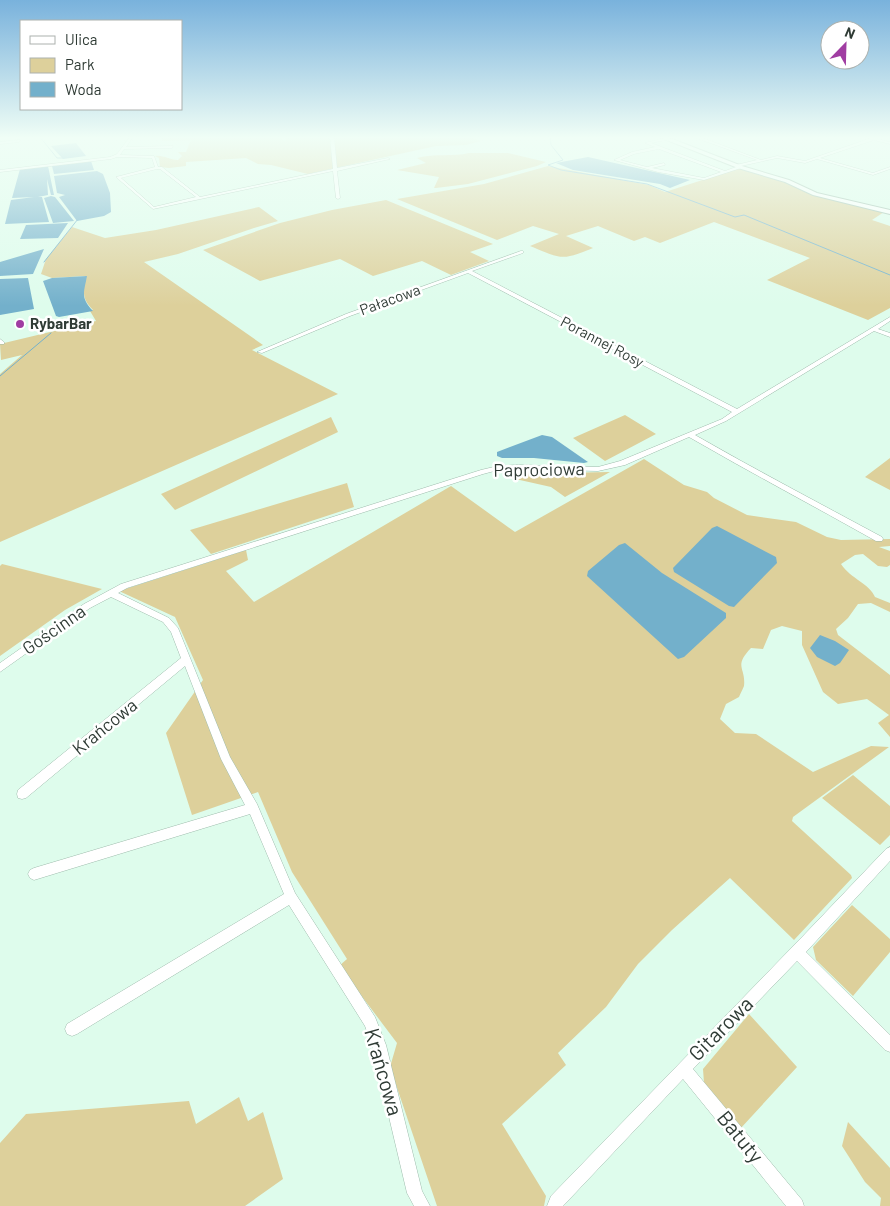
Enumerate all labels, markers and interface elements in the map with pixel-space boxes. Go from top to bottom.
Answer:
legend [20,20,182,110]
north arrow [820,20,870,70]
text: N [843,23,858,42]
text: Ulica [65,30,97,48]
text: Park [65,55,95,73]
text: Woda [65,80,101,98]
street label: Pałacowa [357,280,422,318]
street label: Porannej Rosy [558,312,647,371]
place label: RybarBar [30,314,92,332]
marker: RybarBar [14,318,26,330]
street label: Paprociowa [493,457,585,481]
street label: Gościnna [18,599,89,659]
street label: Krańcowa [68,693,141,759]
street label: Gitarowa [683,991,757,1065]
street label: Krańcowa [360,1025,409,1118]
street label: Batuty [713,1105,770,1167]

